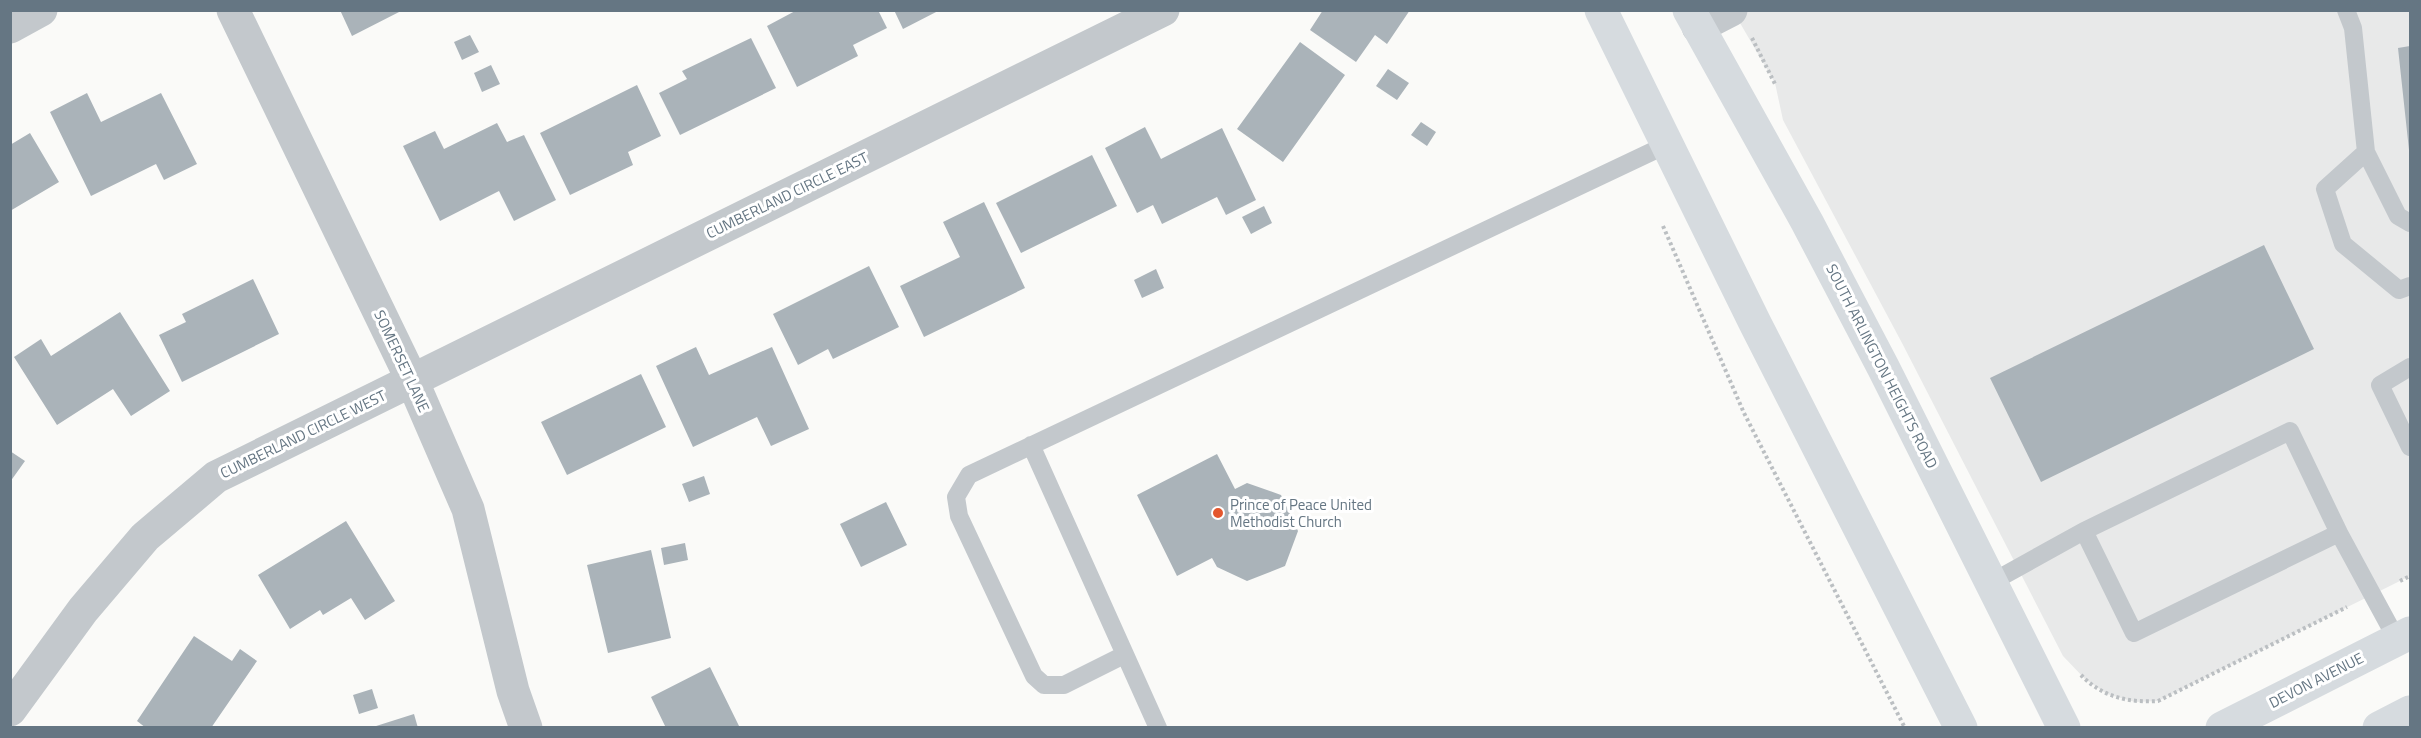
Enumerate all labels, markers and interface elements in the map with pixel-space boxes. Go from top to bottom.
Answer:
street label: CUMBERLAND CIRCLE EAST [702,146,872,244]
street label: SOUTH ARLINGTON HEIGHTS ROAD [1820,260,1944,472]
street label: SOMERSET LANE [368,306,436,416]
street label: CUMBERLAND CIRCLE WEST [216,384,390,484]
place label: Prince of Peace United Methodist Church [1230,493,1372,533]
marker: Prince of Peace United Methodist Church [1211,506,1225,520]
street label: DEVON AVENUE [2265,646,2367,714]

